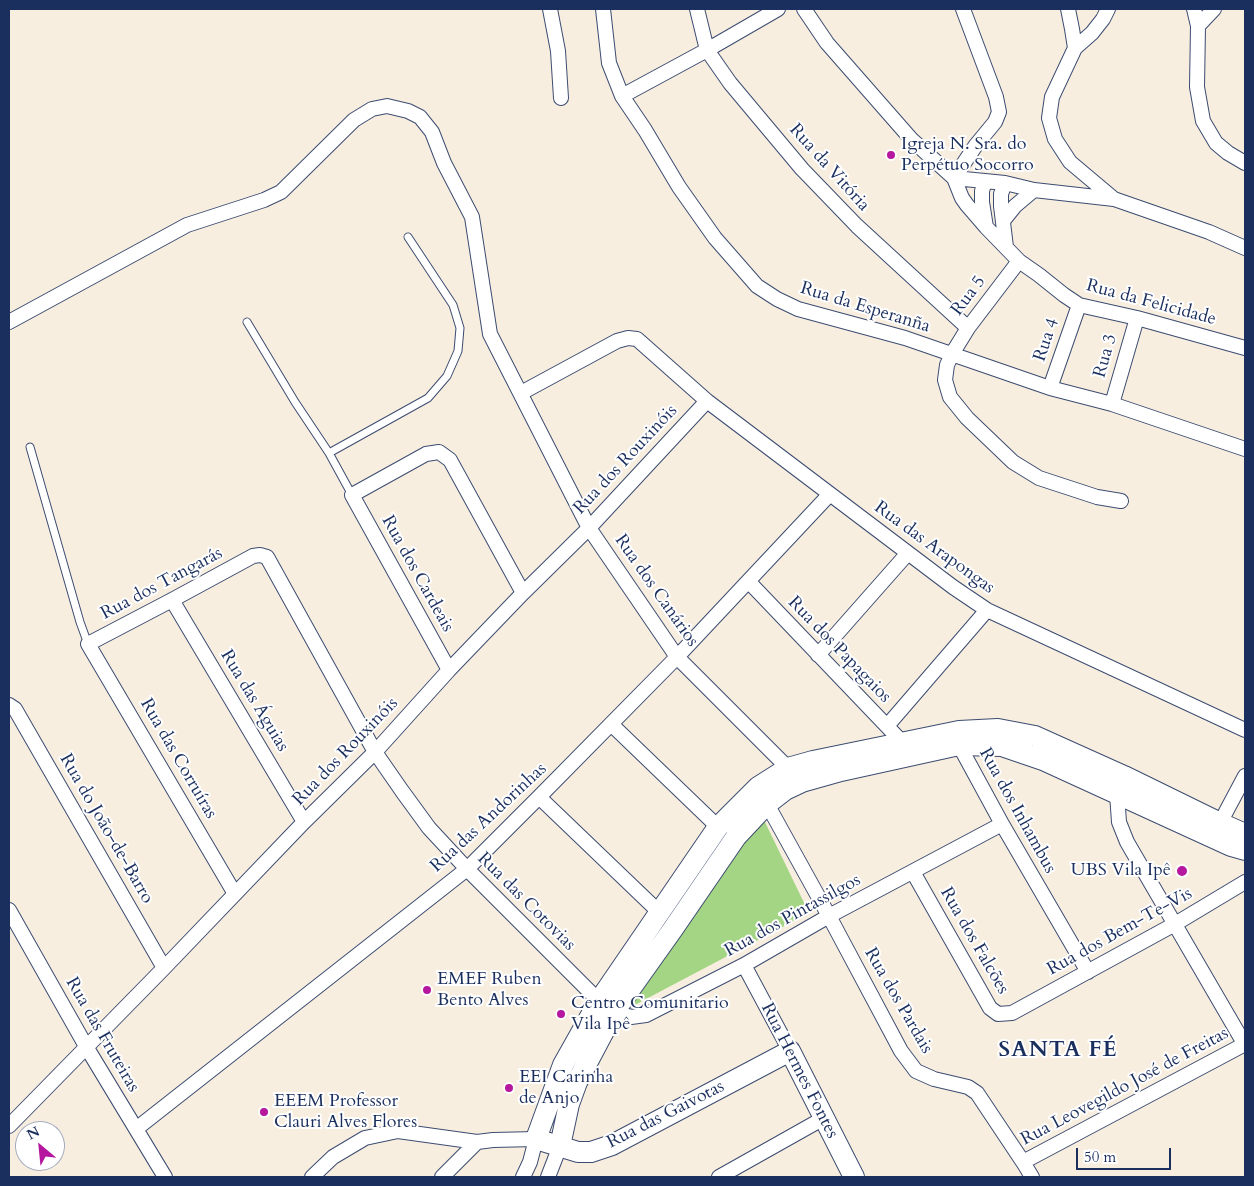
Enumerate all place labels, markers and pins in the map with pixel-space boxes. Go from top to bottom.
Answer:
place label: Igreja N. Sra. do Perpétuo Socorro [901,134,1034,176]
marker: Igreja N. Sra. do Perpétuo Socorro [885,149,897,161]
place label: UBS Vila Ipê [1071,860,1171,882]
marker: UBS Vila Ipê [1175,864,1189,878]
place label: EMEF Ruben Bento Alves [437,969,542,1012]
marker: EMEF Ruben Bento Alves [421,984,433,996]
place label: Centro Comunitario Vila Ipê [571,993,729,1036]
marker: Centro Comunitario Vila Ipê [555,1008,567,1020]
place label: EEI Carinha de Anjo [519,1067,613,1110]
marker: EEI Carinha de Anjo [503,1082,515,1094]
place label: EEEM Professor Clauri Alves Flores [274,1091,417,1134]
marker: EEEM Professor Clauri Alves Flores [258,1106,270,1118]

